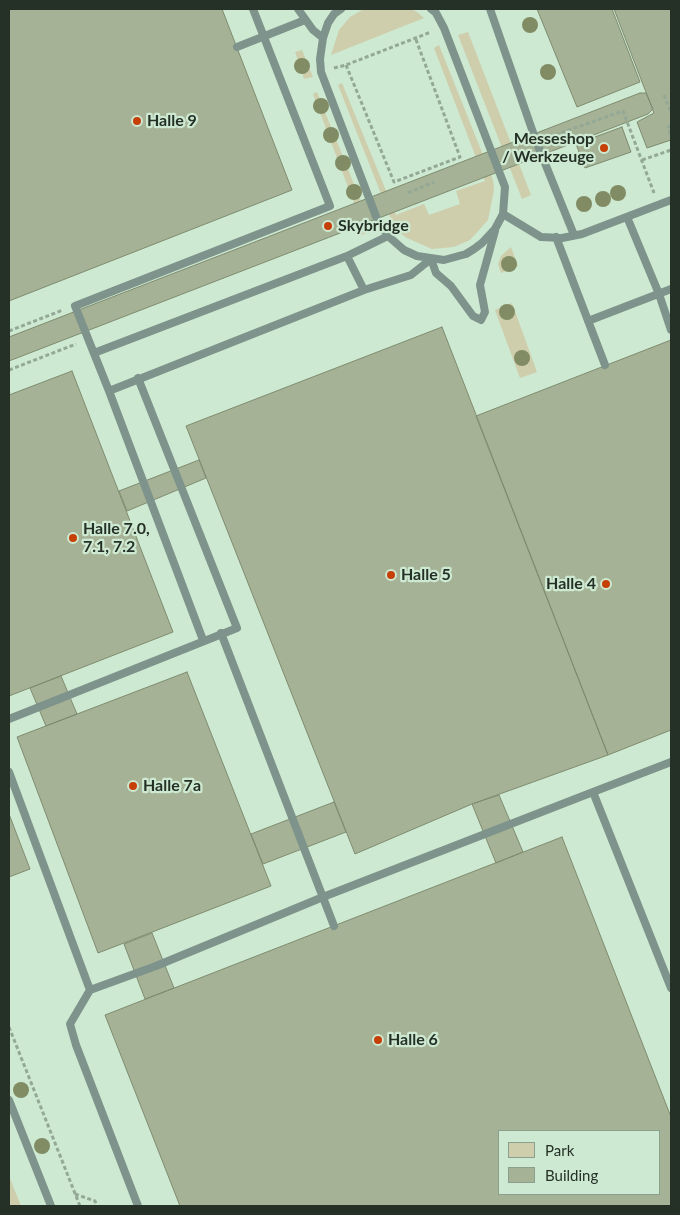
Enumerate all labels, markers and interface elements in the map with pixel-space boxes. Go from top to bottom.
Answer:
place label: Halle 9 [147,111,197,131]
marker: Halle 9 [131,115,143,127]
place label: Messeshop / Werkzeuge [502,129,594,167]
marker: Messeshop / Werkzeuge [598,142,610,154]
place label: Skybridge [338,216,409,236]
marker: Skybridge [322,220,334,232]
place label: Halle 7.0, 7.1, 7.2 [83,519,150,557]
marker: Halle 7.0, 7.1, 7.2 [67,532,79,544]
place label: Halle 5 [401,565,451,585]
marker: Halle 5 [385,569,397,581]
place label: Halle 4 [546,574,596,594]
marker: Halle 4 [600,578,612,590]
place label: Halle 7a [143,776,201,796]
marker: Halle 7a [127,780,139,792]
place label: Halle 6 [388,1030,438,1050]
marker: Halle 6 [372,1034,384,1046]
legend [498,1130,660,1195]
text: Park [545,1141,574,1159]
text: Building [545,1166,598,1184]

